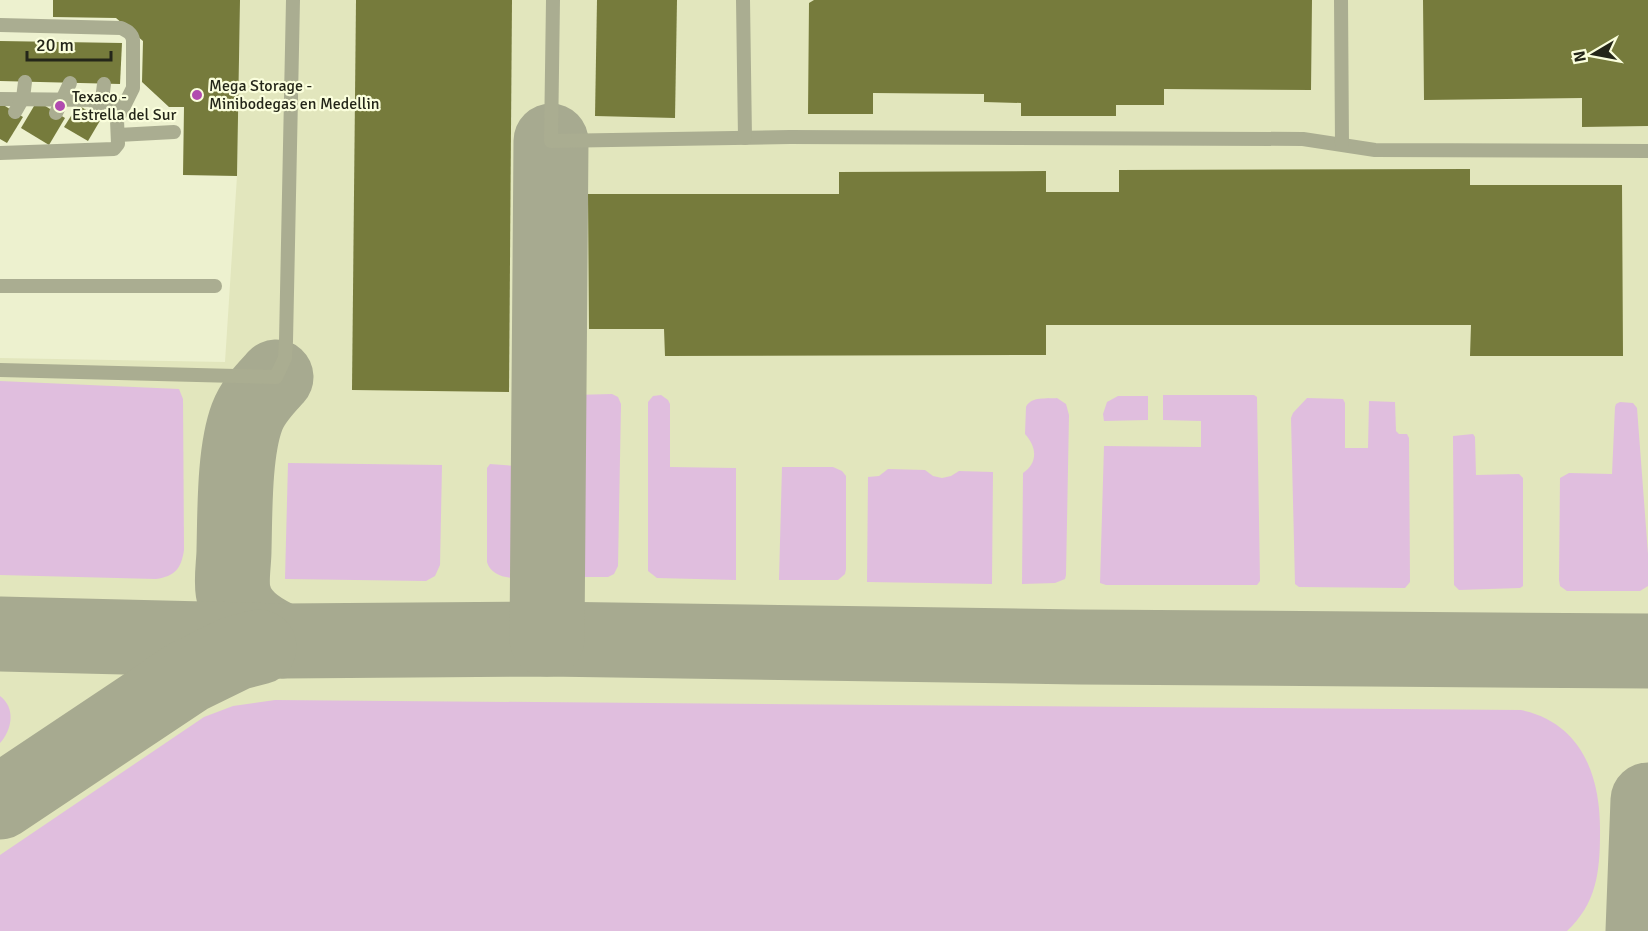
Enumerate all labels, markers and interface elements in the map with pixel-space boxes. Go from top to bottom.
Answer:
scale bar [27,24,111,62]
north arrow [1564,24,1624,84]
text: 20 m [36,34,74,56]
text: N [1569,49,1591,64]
place label: Mega Storage - Minibodegas en Medellin [209,76,380,114]
place label: Texaco - Estrella del Sur [72,87,176,125]
marker: Mega Storage - Minibodegas en Medellin [190,88,204,102]
marker: Texaco - Estrella del Sur [53,99,67,113]

